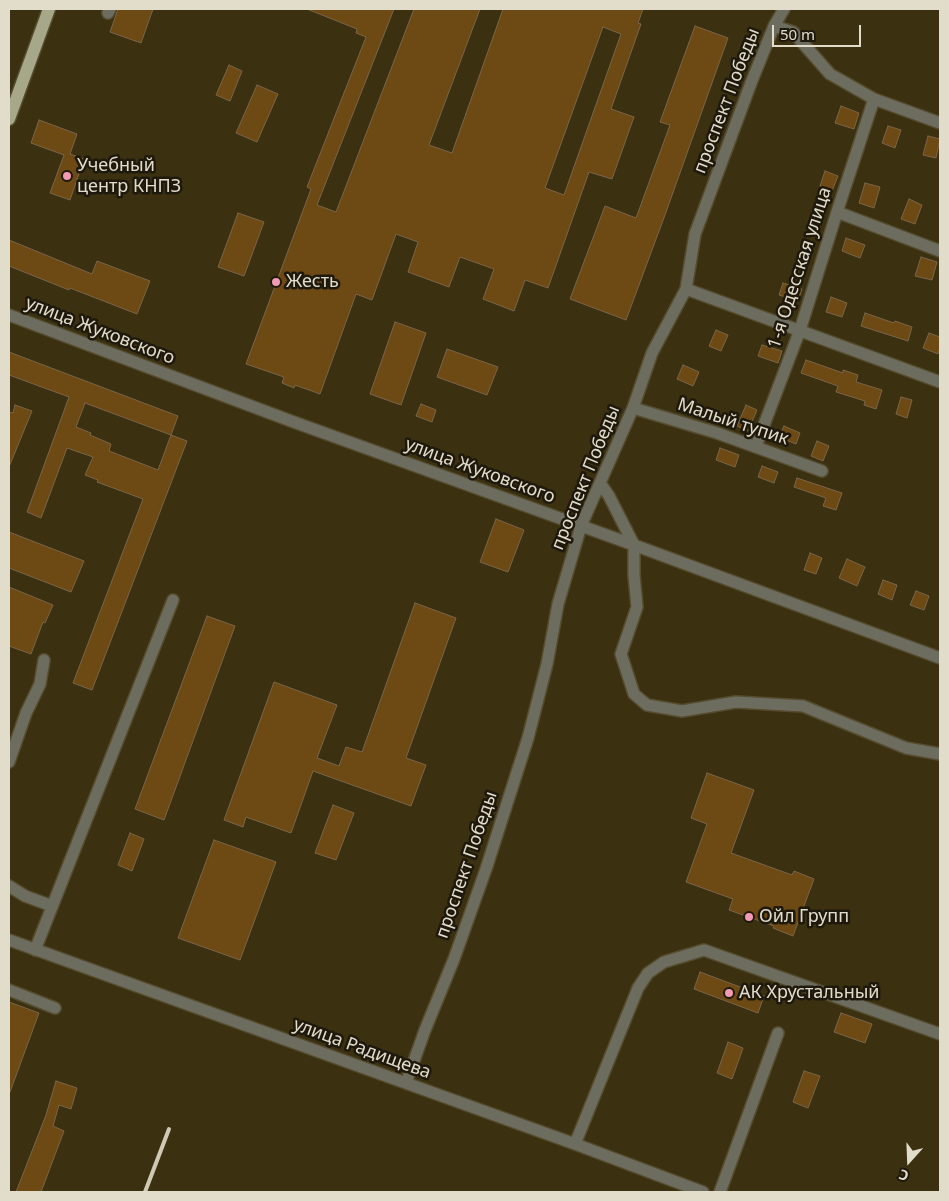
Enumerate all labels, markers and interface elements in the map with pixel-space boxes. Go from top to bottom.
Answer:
scale bar [774,15,863,47]
text: 50 m [780,24,815,44]
street label: проспект Победы [689,25,765,177]
place label: Учебный центр КНПЗ [77,155,181,198]
marker: Учебный центр КНПЗ [61,170,73,182]
street label: 1-я Одесская улица [764,185,836,351]
place label: Жесть [286,271,339,293]
marker: Жесть [270,276,282,288]
street label: улица Жуковского [22,293,178,369]
street label: Малый тупик [675,394,791,450]
street label: проспект Победы [547,403,625,553]
street label: улица Жуковского [402,434,558,508]
street label: проспект Победы [432,789,502,941]
place label: Ойл Групп [759,906,849,928]
marker: Ойл Групп [743,911,755,923]
place label: АК Хрустальный [739,982,880,1004]
marker: АК Хрустальный [723,987,735,999]
street label: улица Радищева [290,1014,434,1084]
north arrow [884,1136,934,1186]
text: С [896,1165,911,1186]

